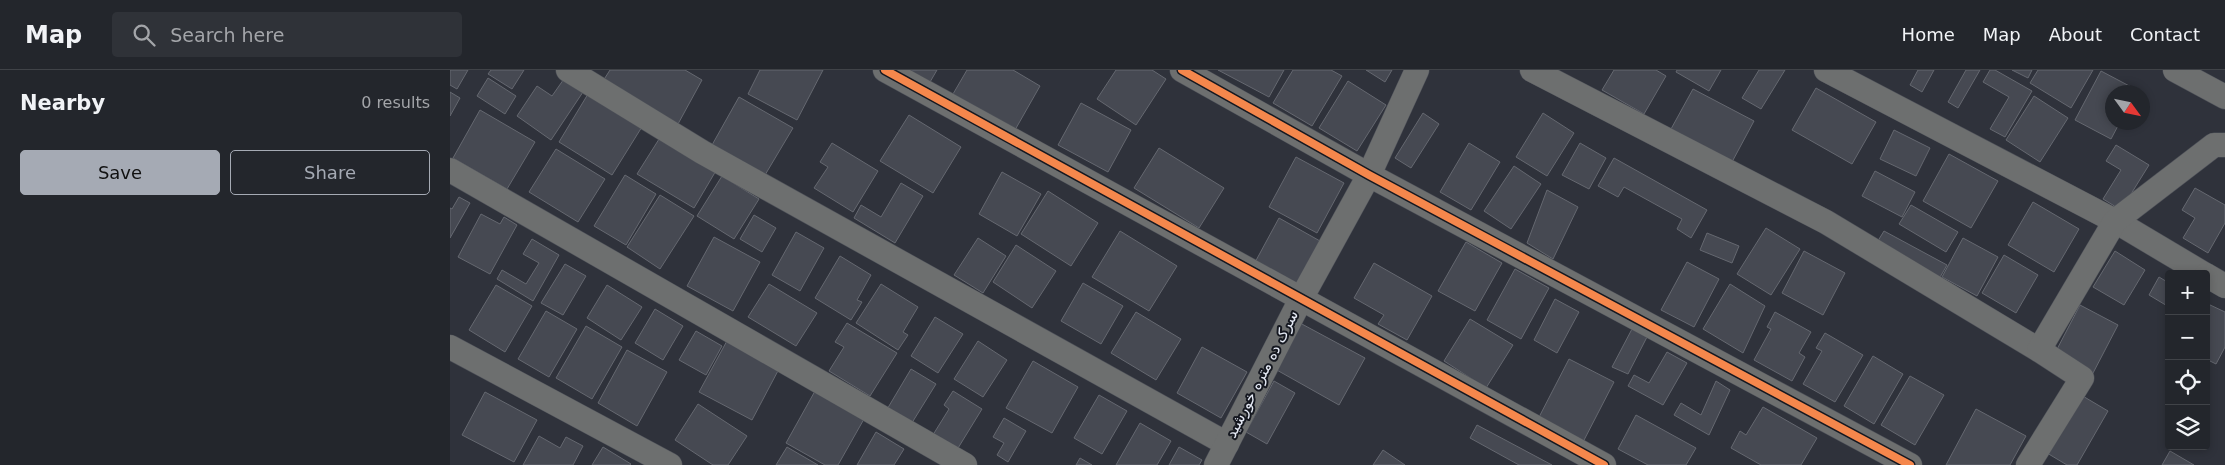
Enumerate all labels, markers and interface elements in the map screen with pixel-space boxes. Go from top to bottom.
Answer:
search box [112,12,462,57]
text: Map [25,21,82,49]
icon: search [130,21,158,49]
text: Search here [170,24,284,46]
text: Home [1902,24,1955,45]
text: Map [1983,24,2021,45]
text: About [2049,24,2102,45]
text: Contact [2130,24,2200,45]
north arrow [2105,85,2150,130]
text: Nearby [20,91,105,115]
text: 0 results [361,93,430,112]
button: Save [20,150,220,195]
button: Share [230,150,430,195]
map controls [2165,270,2210,450]
button: + [2165,270,2210,315]
street label: سرک ده متره خورشید [1222,307,1302,441]
button: − [2165,315,2210,360]
button: locate [2165,360,2210,405]
button: layers [2165,405,2210,450]

